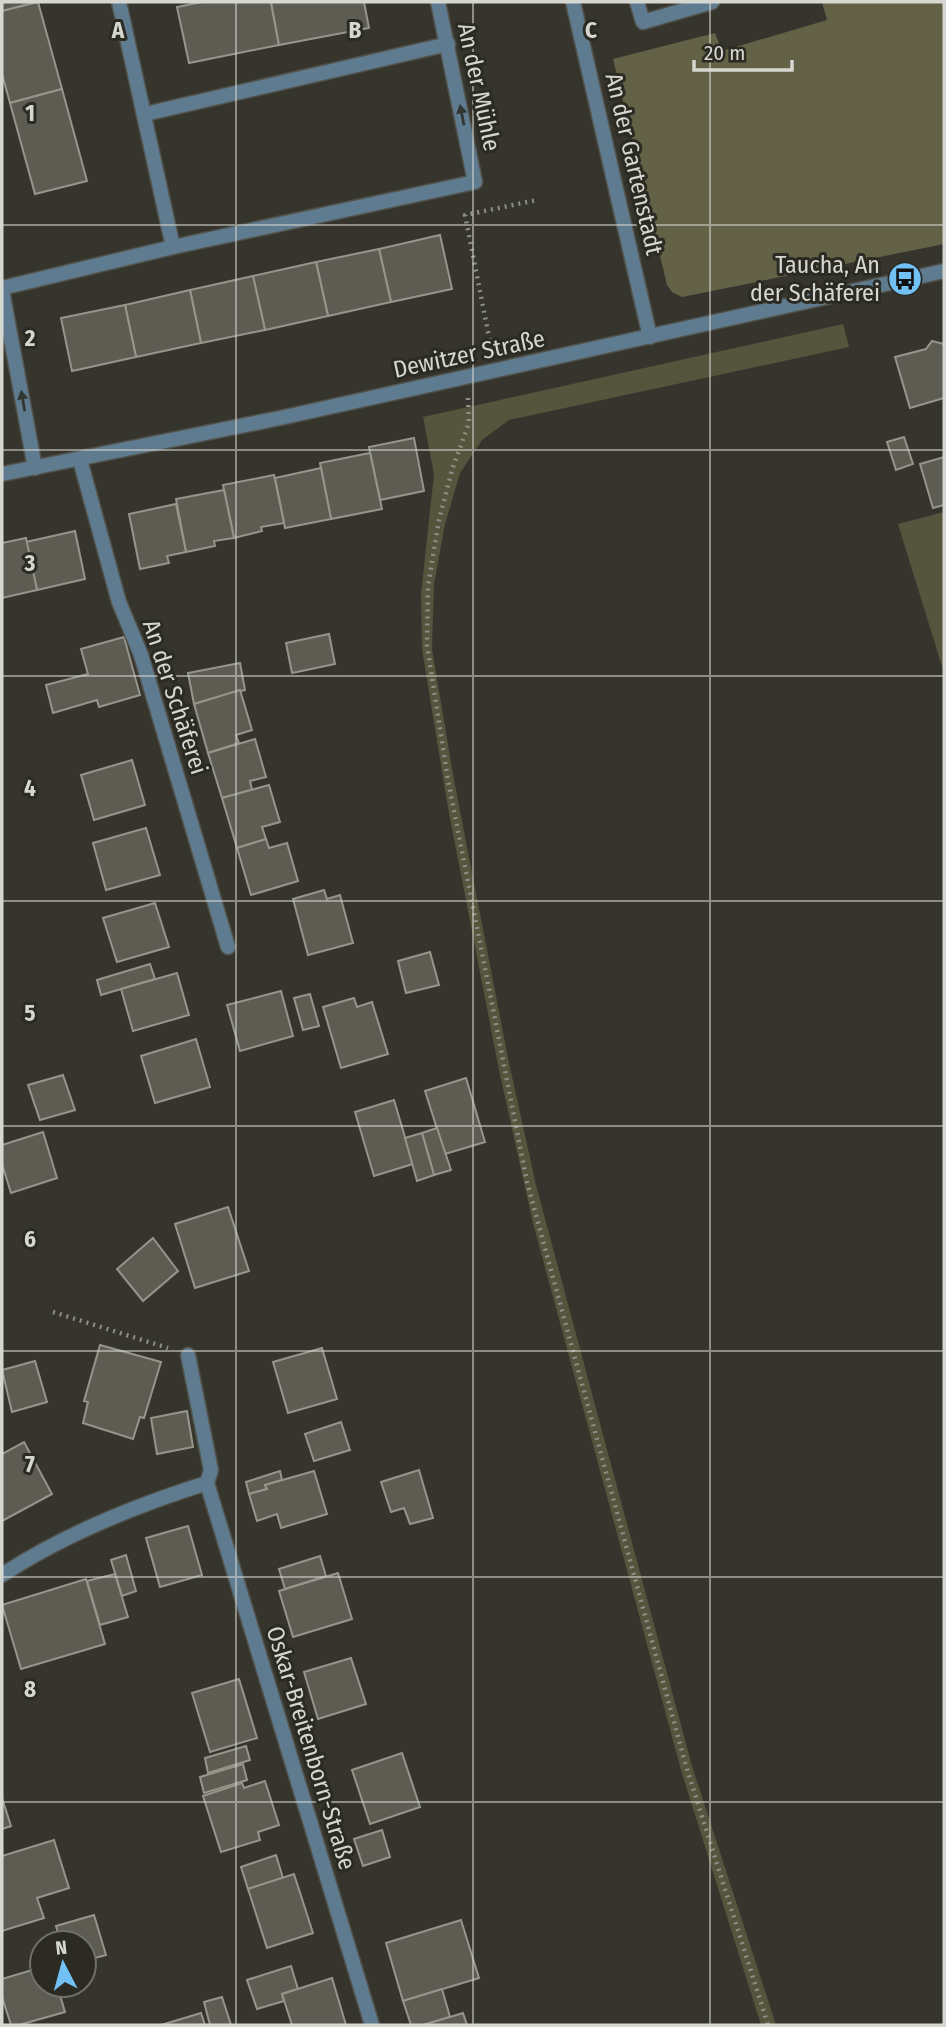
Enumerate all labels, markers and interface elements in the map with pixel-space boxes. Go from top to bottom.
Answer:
text: A [111,16,125,44]
text: B [349,16,362,44]
text: C [585,16,597,44]
street label: An der Mühle [452,21,506,153]
scale bar [694,28,792,72]
text: 20 m [704,40,745,66]
street label: An der Gartenstadt [599,70,669,258]
text: 1 [25,99,35,127]
one-way arrow [456,104,467,126]
place label: Taucha, An der Schäferei [750,251,880,307]
bus stop icon: Taucha, An der Schäferei [886,260,924,298]
text: 2 [24,324,36,352]
street label: Dewitzer Straße [391,324,547,384]
one-way arrow [17,390,28,412]
text: 3 [24,549,36,577]
street label: An der Schäferei [137,616,213,778]
text: 4 [24,774,36,802]
text: 5 [24,999,36,1027]
text: 6 [24,1225,36,1253]
text: 7 [25,1450,35,1478]
street label: Oskar-Breitenborn-Straße [261,1623,361,1873]
text: 8 [24,1675,36,1703]
north arrow [28,1929,98,1999]
text: N [54,1936,68,1960]

